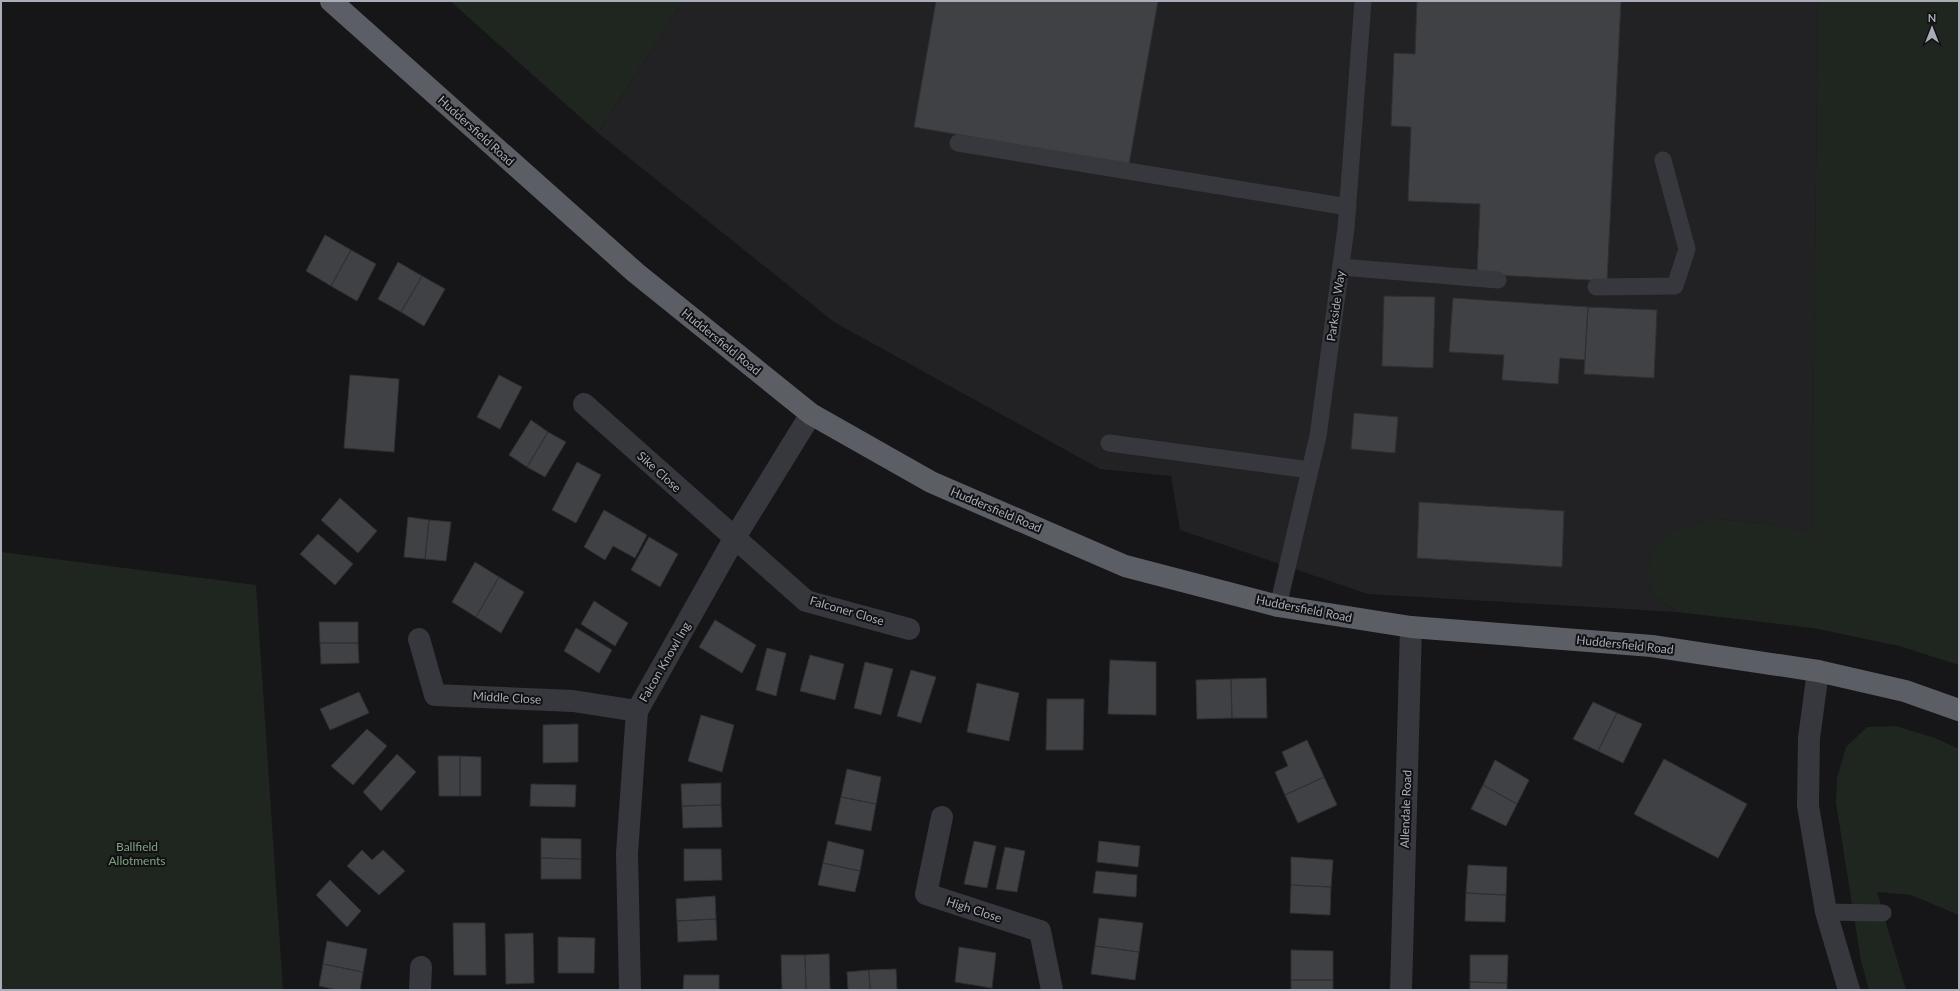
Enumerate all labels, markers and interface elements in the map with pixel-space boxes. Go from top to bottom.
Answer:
north arrow [1912,8,1952,48]
text: N [1928,11,1936,24]
street label: Huddersfield Road [435,92,518,169]
street label: Parkside Way [1323,269,1348,342]
street label: Huddersfield Road [679,305,764,378]
street label: Sike Close [634,448,684,495]
street label: Huddersfield Road [948,484,1044,535]
street label: Huddersfield Road [1255,592,1353,625]
street label: Falconer Close [808,593,886,628]
street label: Falcon Knowl Ing [636,619,694,704]
street label: Huddersfield Road [1576,632,1674,657]
street label: Middle Close [472,688,542,707]
street label: Allendale Road [1397,770,1414,848]
park label: Ballfield Allotments [108,839,166,868]
street label: High Close [945,894,1004,925]

